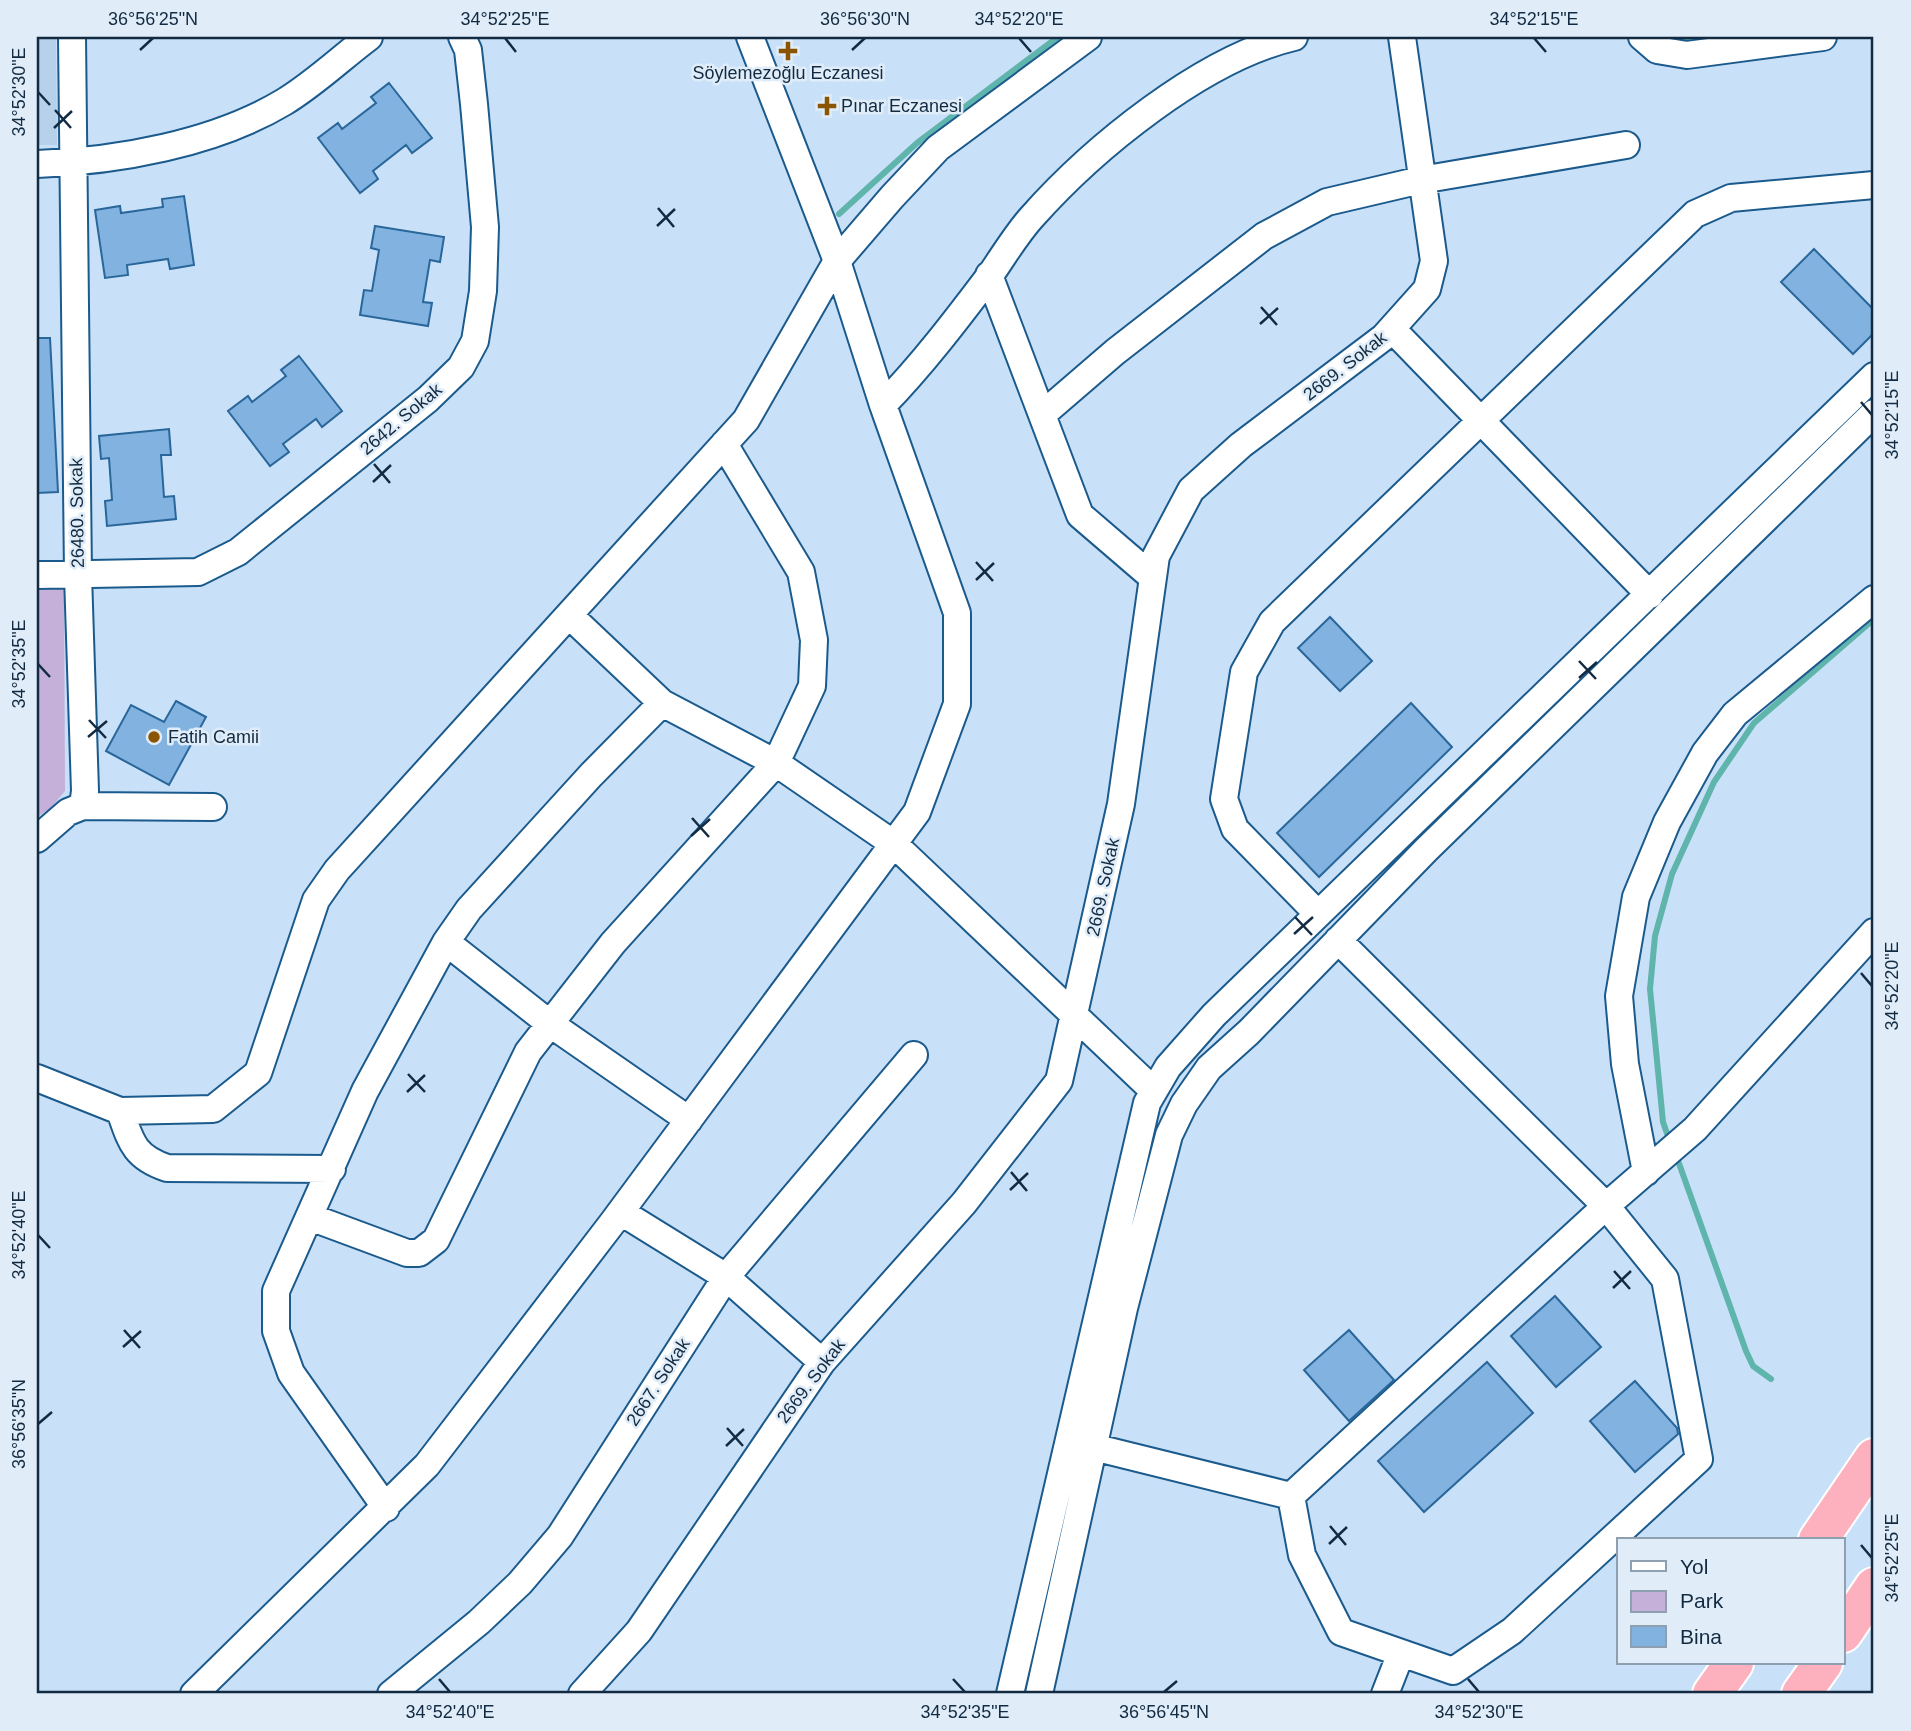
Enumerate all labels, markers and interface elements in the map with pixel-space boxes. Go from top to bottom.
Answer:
text: 36°56'25"N [108,9,198,29]
text: 34°52'25"E [460,9,550,29]
text: 36°56'30"N [820,9,910,29]
text: 34°52'20"E [974,9,1064,29]
text: 34°52'15"E [1489,9,1579,29]
marker: Söylemezoğlu Eczanesi [780,43,796,59]
text: 34°52'30"E [9,47,29,137]
place label: Söylemezoğlu Eczanesi [692,63,884,83]
place label: Pınar Eczanesi [841,96,962,116]
marker: Pınar Eczanesi [819,98,835,114]
street label: 2669. Sokak [1299,327,1391,405]
text: 34°52'15"E [1882,370,1902,460]
street label: 2642. Sokak [356,379,447,459]
street label: 26480. Sokak [66,457,88,568]
text: 34°52'35"E [9,619,29,709]
place label: Fatih Camii [168,727,259,747]
marker: Fatih Camii [146,729,162,745]
street label: 2669. Sokak [1083,835,1123,938]
text: 34°52'20"E [1882,941,1902,1031]
text: 34°52'40"E [9,1190,29,1280]
street label: 2667. Sokak [622,1334,694,1429]
street label: 2669. Sokak [773,1334,850,1427]
text: 36°56'35"N [9,1379,29,1469]
text: 34°52'25"E [1882,1513,1902,1603]
legend [1617,1538,1844,1664]
text: Yol [1680,1555,1708,1578]
text: Park [1680,1589,1724,1612]
text: Bina [1680,1625,1722,1648]
text: 34°52'40"E [405,1702,495,1722]
text: 34°52'35"E [920,1702,1010,1722]
text: 36°56'45"N [1119,1702,1209,1722]
text: 34°52'30"E [1434,1702,1524,1722]

